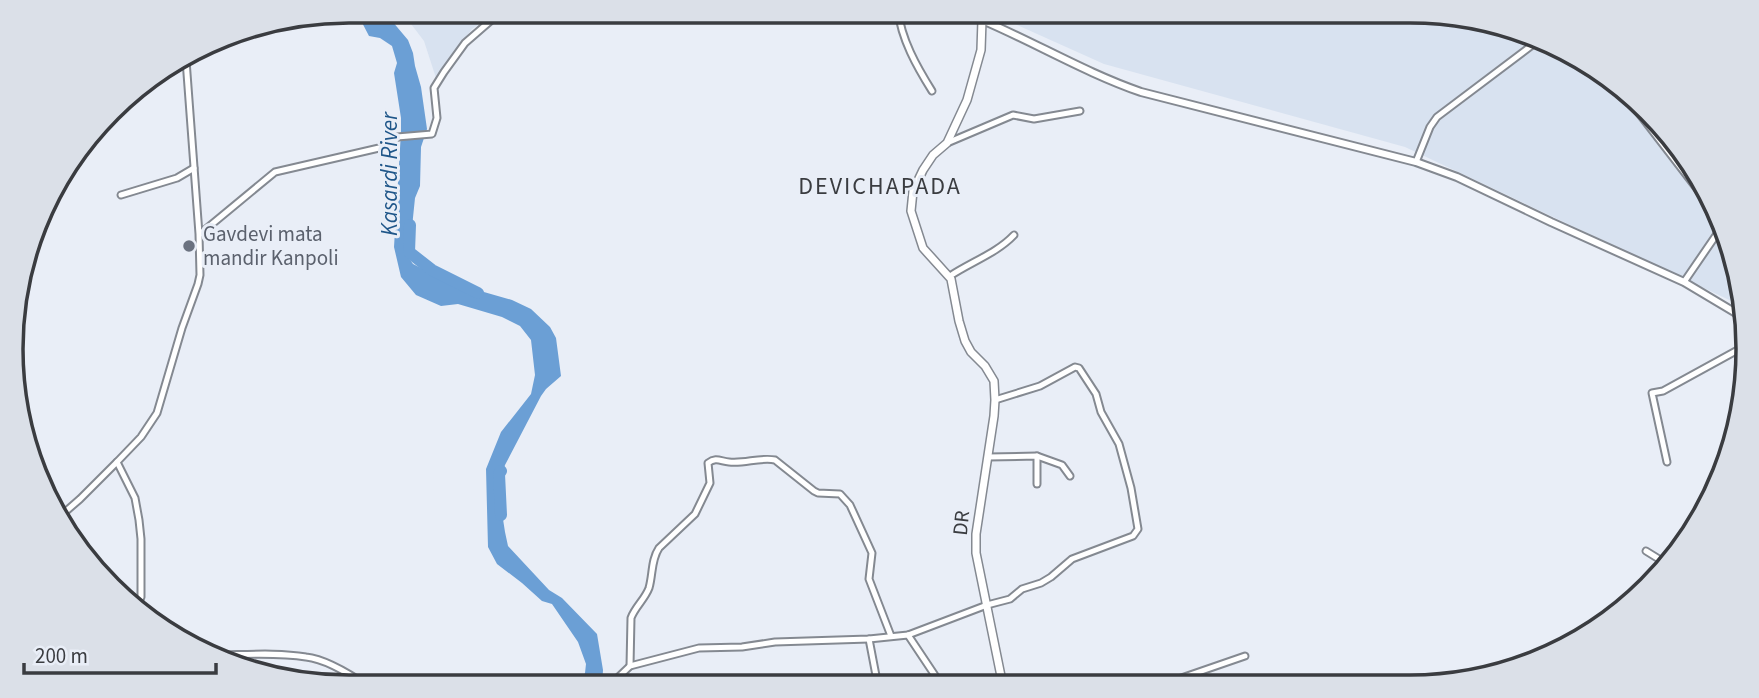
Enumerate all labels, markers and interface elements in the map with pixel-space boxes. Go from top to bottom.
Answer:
water label: Kasardi River [373,111,406,236]
district label: DEVICHAPADA [798,169,962,204]
place label: Gavdevi mata mandir Kanpoli [203,219,339,273]
marker: Gavdevi mata mandir Kanpoli [181,238,197,254]
street label: DR [945,509,977,537]
scale bar [24,632,217,676]
text: 200 m [35,641,88,671]

